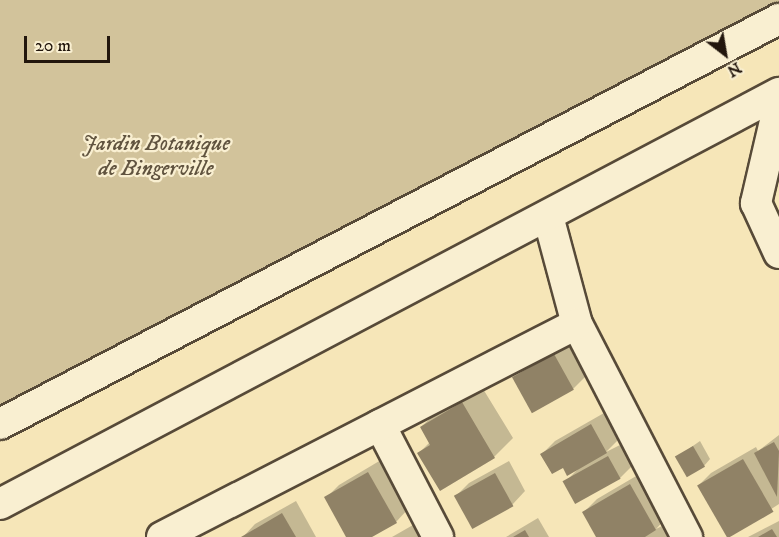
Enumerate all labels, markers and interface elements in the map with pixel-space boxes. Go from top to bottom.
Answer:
scale bar [27,24,112,62]
north arrow [695,24,755,84]
text: 20 m [35,35,71,57]
text: N [723,57,745,81]
park label: Jardin Botanique de Bingerville [82,130,230,182]

